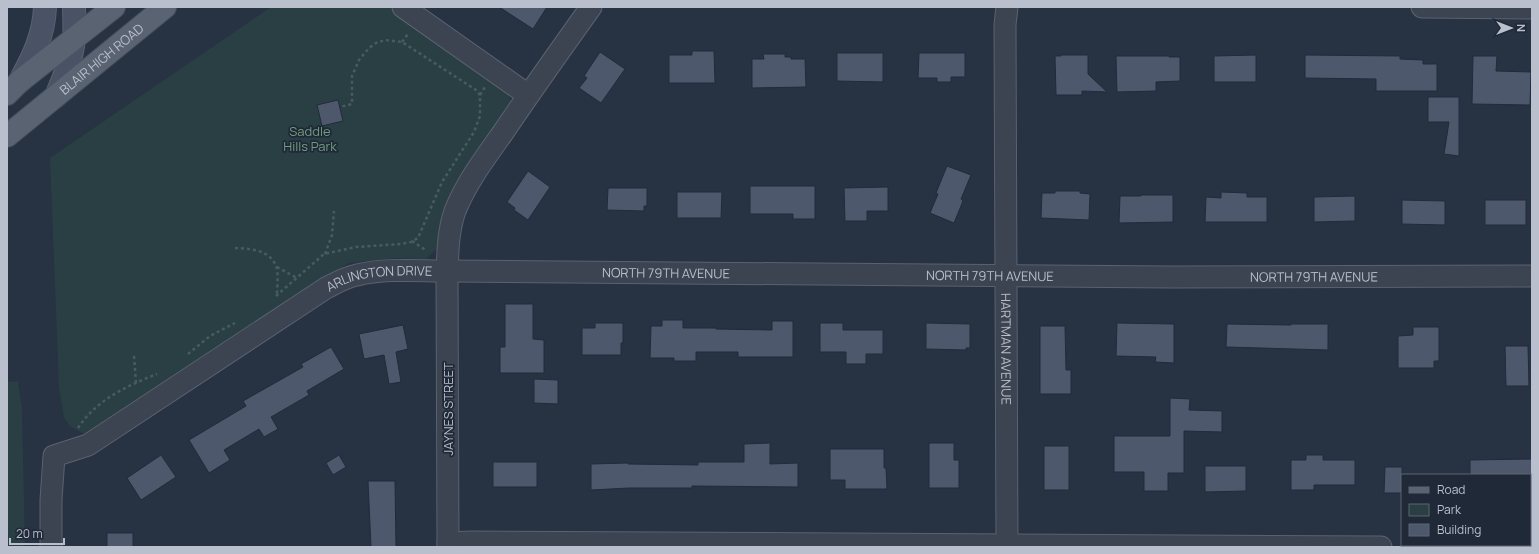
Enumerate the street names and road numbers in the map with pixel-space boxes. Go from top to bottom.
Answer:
street label: BLAIR HIGH ROAD [56,19,148,99]
street label: ARLINGTON DRIVE [323,261,432,296]
street label: NORTH 79TH AVENUE [602,263,730,282]
street label: NORTH 79TH AVENUE [926,266,1054,285]
street label: NORTH 79TH AVENUE [1250,267,1378,286]
street label: HARTMAN AVENUE [997,293,1015,405]
street label: JAYNES STREET [439,362,457,456]

